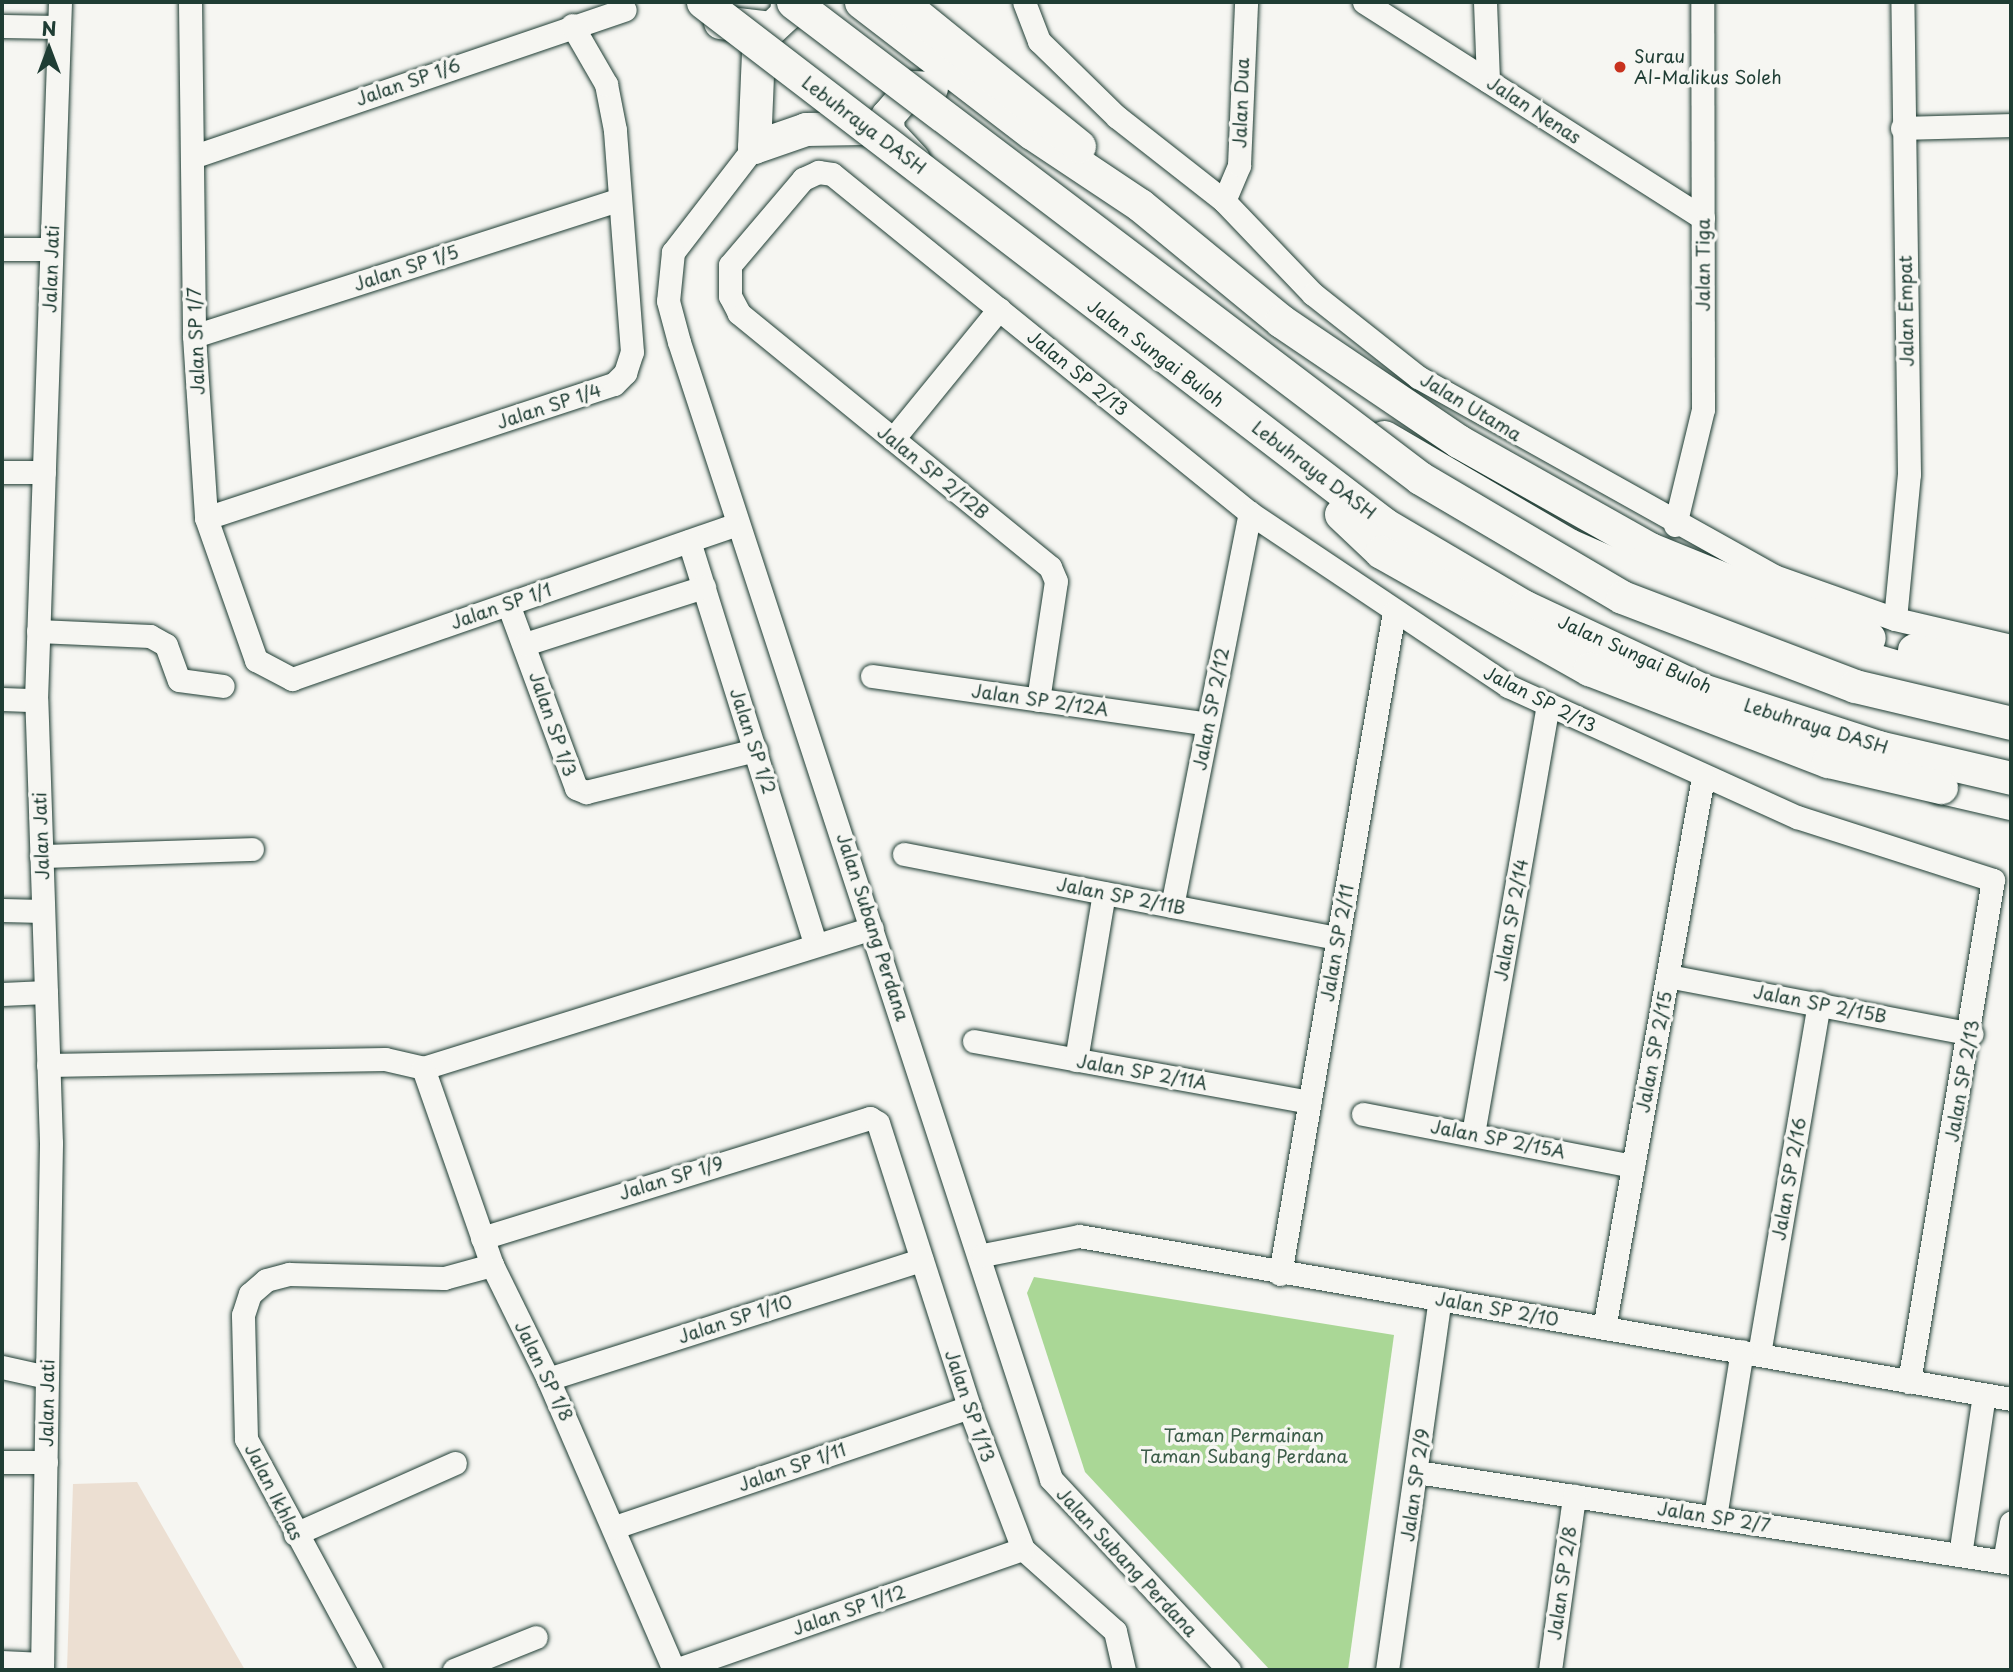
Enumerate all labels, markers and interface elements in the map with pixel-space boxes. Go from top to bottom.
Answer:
north arrow [14,14,84,84]
text: N [41,14,57,42]
place label: Surau Al-Malikus Soleh [1634,46,1783,88]
street label: Jalan SP 1/6 [352,54,464,110]
street label: Jalan Dua [1229,57,1253,149]
marker: Surau Al-Malikus Soleh [1612,59,1628,75]
street label: Lebuhraya DASH [798,71,930,179]
street label: Jalan Nenas [1483,71,1585,149]
street label: Jalan Tiga [1692,218,1714,312]
street label: Jalan Jati [39,225,63,313]
street label: Jalan SP 1/5 [350,241,462,295]
street label: Jalan Empat [1894,255,1918,367]
street label: Jalan SP 1/7 [183,286,209,396]
street label: Jalan Sungai Buloh [1083,294,1229,412]
street label: Jalan SP 2/13 [1023,326,1133,420]
street label: Jalan Utama [1416,368,1526,446]
street label: Jalan SP 1/4 [494,379,604,433]
street label: Lebuhraya DASH [1248,416,1380,524]
street label: Jalan SP 2/12B [874,421,992,523]
street label: Jalan SP 1/1 [447,578,555,634]
street label: Jalan Sungai Buloh [1554,610,1716,698]
street label: Jalan SP 2/12 [1189,646,1233,772]
street label: Jalan SP 2/13 [1480,661,1600,737]
street label: Jalan SP 1/3 [525,668,581,780]
street label: Jalan SP 2/12A [971,680,1109,720]
street label: Jalan SP 1/2 [726,685,780,797]
street label: Lebuhraya DASH [1741,694,1891,758]
street label: Jalan Jati [29,792,53,880]
street label: Jalan Subang Perdana [832,830,914,1024]
street label: Jalan SP 2/14 [1490,858,1532,982]
street label: Jalan SP 2/11B [1055,873,1187,919]
street label: Jalan SP 2/11 [1316,883,1358,1003]
street label: Jalan SP 2/15B [1752,981,1888,1027]
street label: Jalan SP 2/15 [1632,990,1676,1114]
street label: Jalan SP 2/13 [1941,1019,1983,1143]
street label: Jalan SP 2/11A [1075,1050,1209,1094]
street label: Jalan SP 2/15A [1429,1115,1567,1163]
street label: Jalan SP 2/16 [1768,1116,1810,1242]
street label: Jalan SP 1/9 [616,1152,726,1204]
street label: Jalan SP 2/10 [1434,1288,1560,1330]
street label: Jalan SP 1/10 [675,1290,795,1348]
street label: Jalan SP 1/8 [510,1317,578,1425]
street label: Jalan SP 1/13 [941,1347,999,1465]
street label: Jalan Jati [35,1359,59,1447]
park label: Taman Permainan Taman Subang Perdana [1140,1425,1348,1468]
street label: Jalan SP 2/9 [1396,1427,1434,1543]
street label: Jalan SP 1/11 [735,1438,849,1496]
street label: Jalan Ikhlas [240,1440,308,1544]
street label: Jalan Subang Perdana [1052,1483,1202,1641]
street label: Jalan SP 2/7 [1656,1497,1772,1537]
street label: Jalan SP 2/8 [1543,1525,1581,1641]
street label: Jalan SP 1/12 [789,1580,909,1640]

